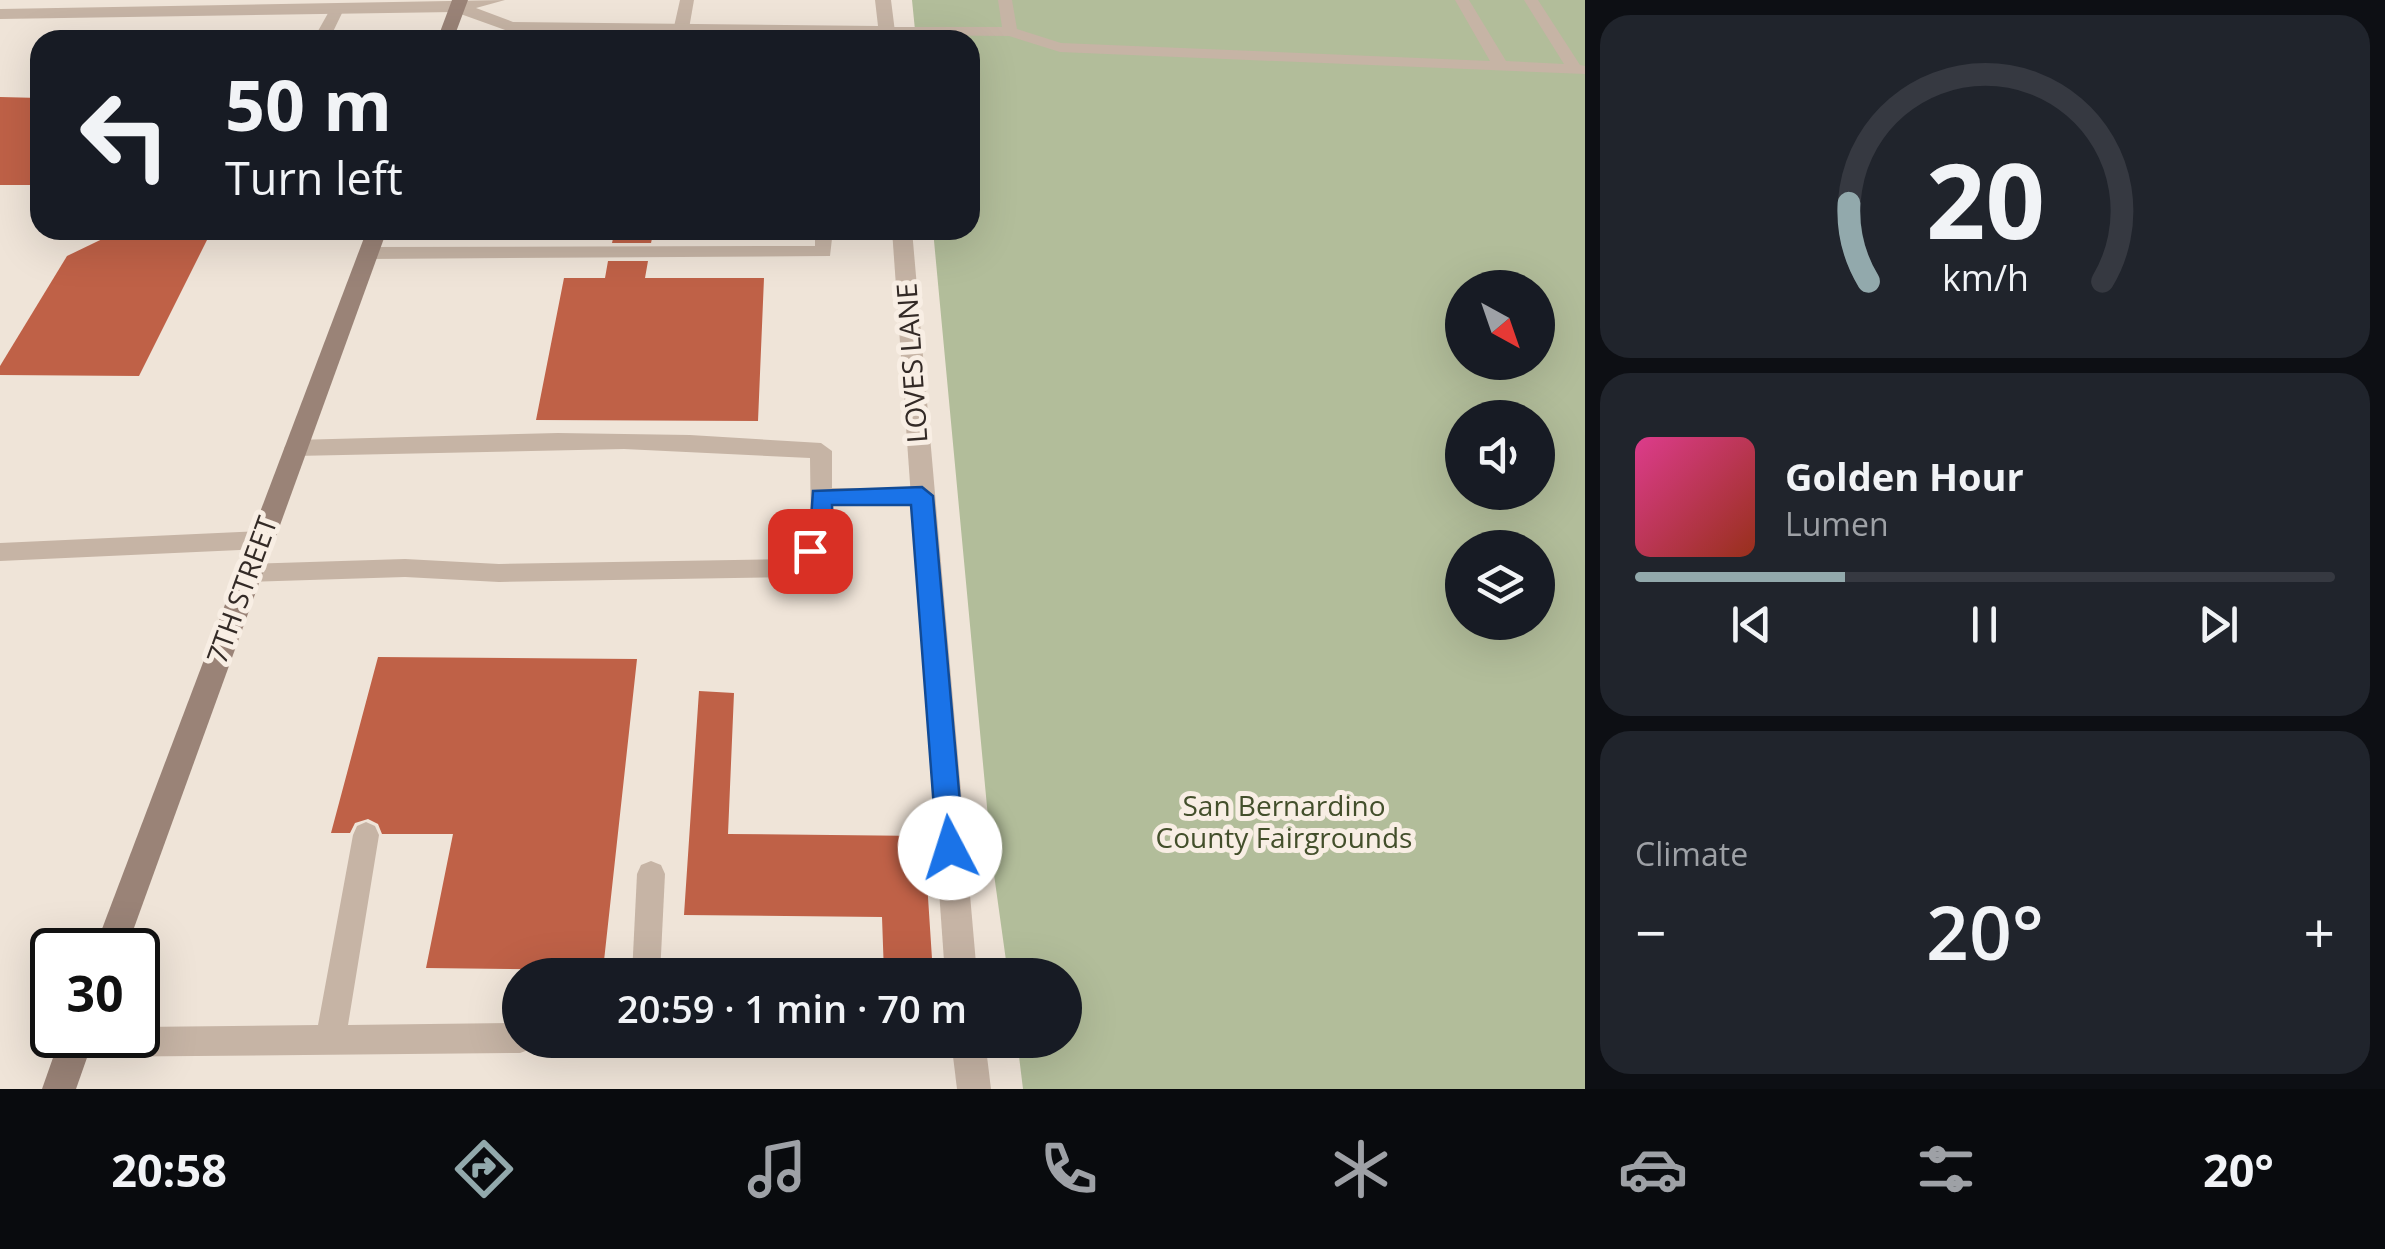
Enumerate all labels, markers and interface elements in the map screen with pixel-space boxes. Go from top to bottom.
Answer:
text: 50 m [225,56,392,152]
icon: left [60,70,190,200]
text: 20 [1926,128,2044,269]
text: Turn left [225,147,403,208]
text: km/h [1942,253,2028,301]
north arrow [1445,270,1555,380]
map controls [1445,270,1555,640]
street label: LOVES LANE [886,282,936,444]
button: sound [1445,400,1555,510]
text: Golden Hour [1785,450,2024,502]
text: Lumen [1785,502,1889,545]
pin [768,509,853,594]
street label: 7TH STREET [197,510,285,668]
icon: arrive [783,524,838,579]
button: layers [1445,530,1555,640]
icon: previous [1724,597,1779,652]
icon: pause [1957,597,2012,652]
icon: next [2191,597,2246,652]
park label: San Bernardino County Fairgrounds [1156,786,1412,856]
position arrow [898,796,1002,900]
text: Climate [1635,832,1748,875]
text: 20° [1926,880,2044,982]
text: − [1635,894,1666,969]
text: + [2304,894,2335,969]
speed limit sign: 30 [30,928,160,1058]
text: 20:59 · 1 min · 70 m [617,982,967,1034]
icon: directions [449,1134,519,1204]
icon: music [742,1134,812,1204]
icon: phone [1034,1134,1104,1204]
icon: climate [1326,1134,1396,1204]
icon: car [1618,1134,1688,1204]
icon: filters [1911,1134,1981,1204]
text: 20:58 [111,1139,227,1200]
text: 20° [2203,1139,2274,1200]

